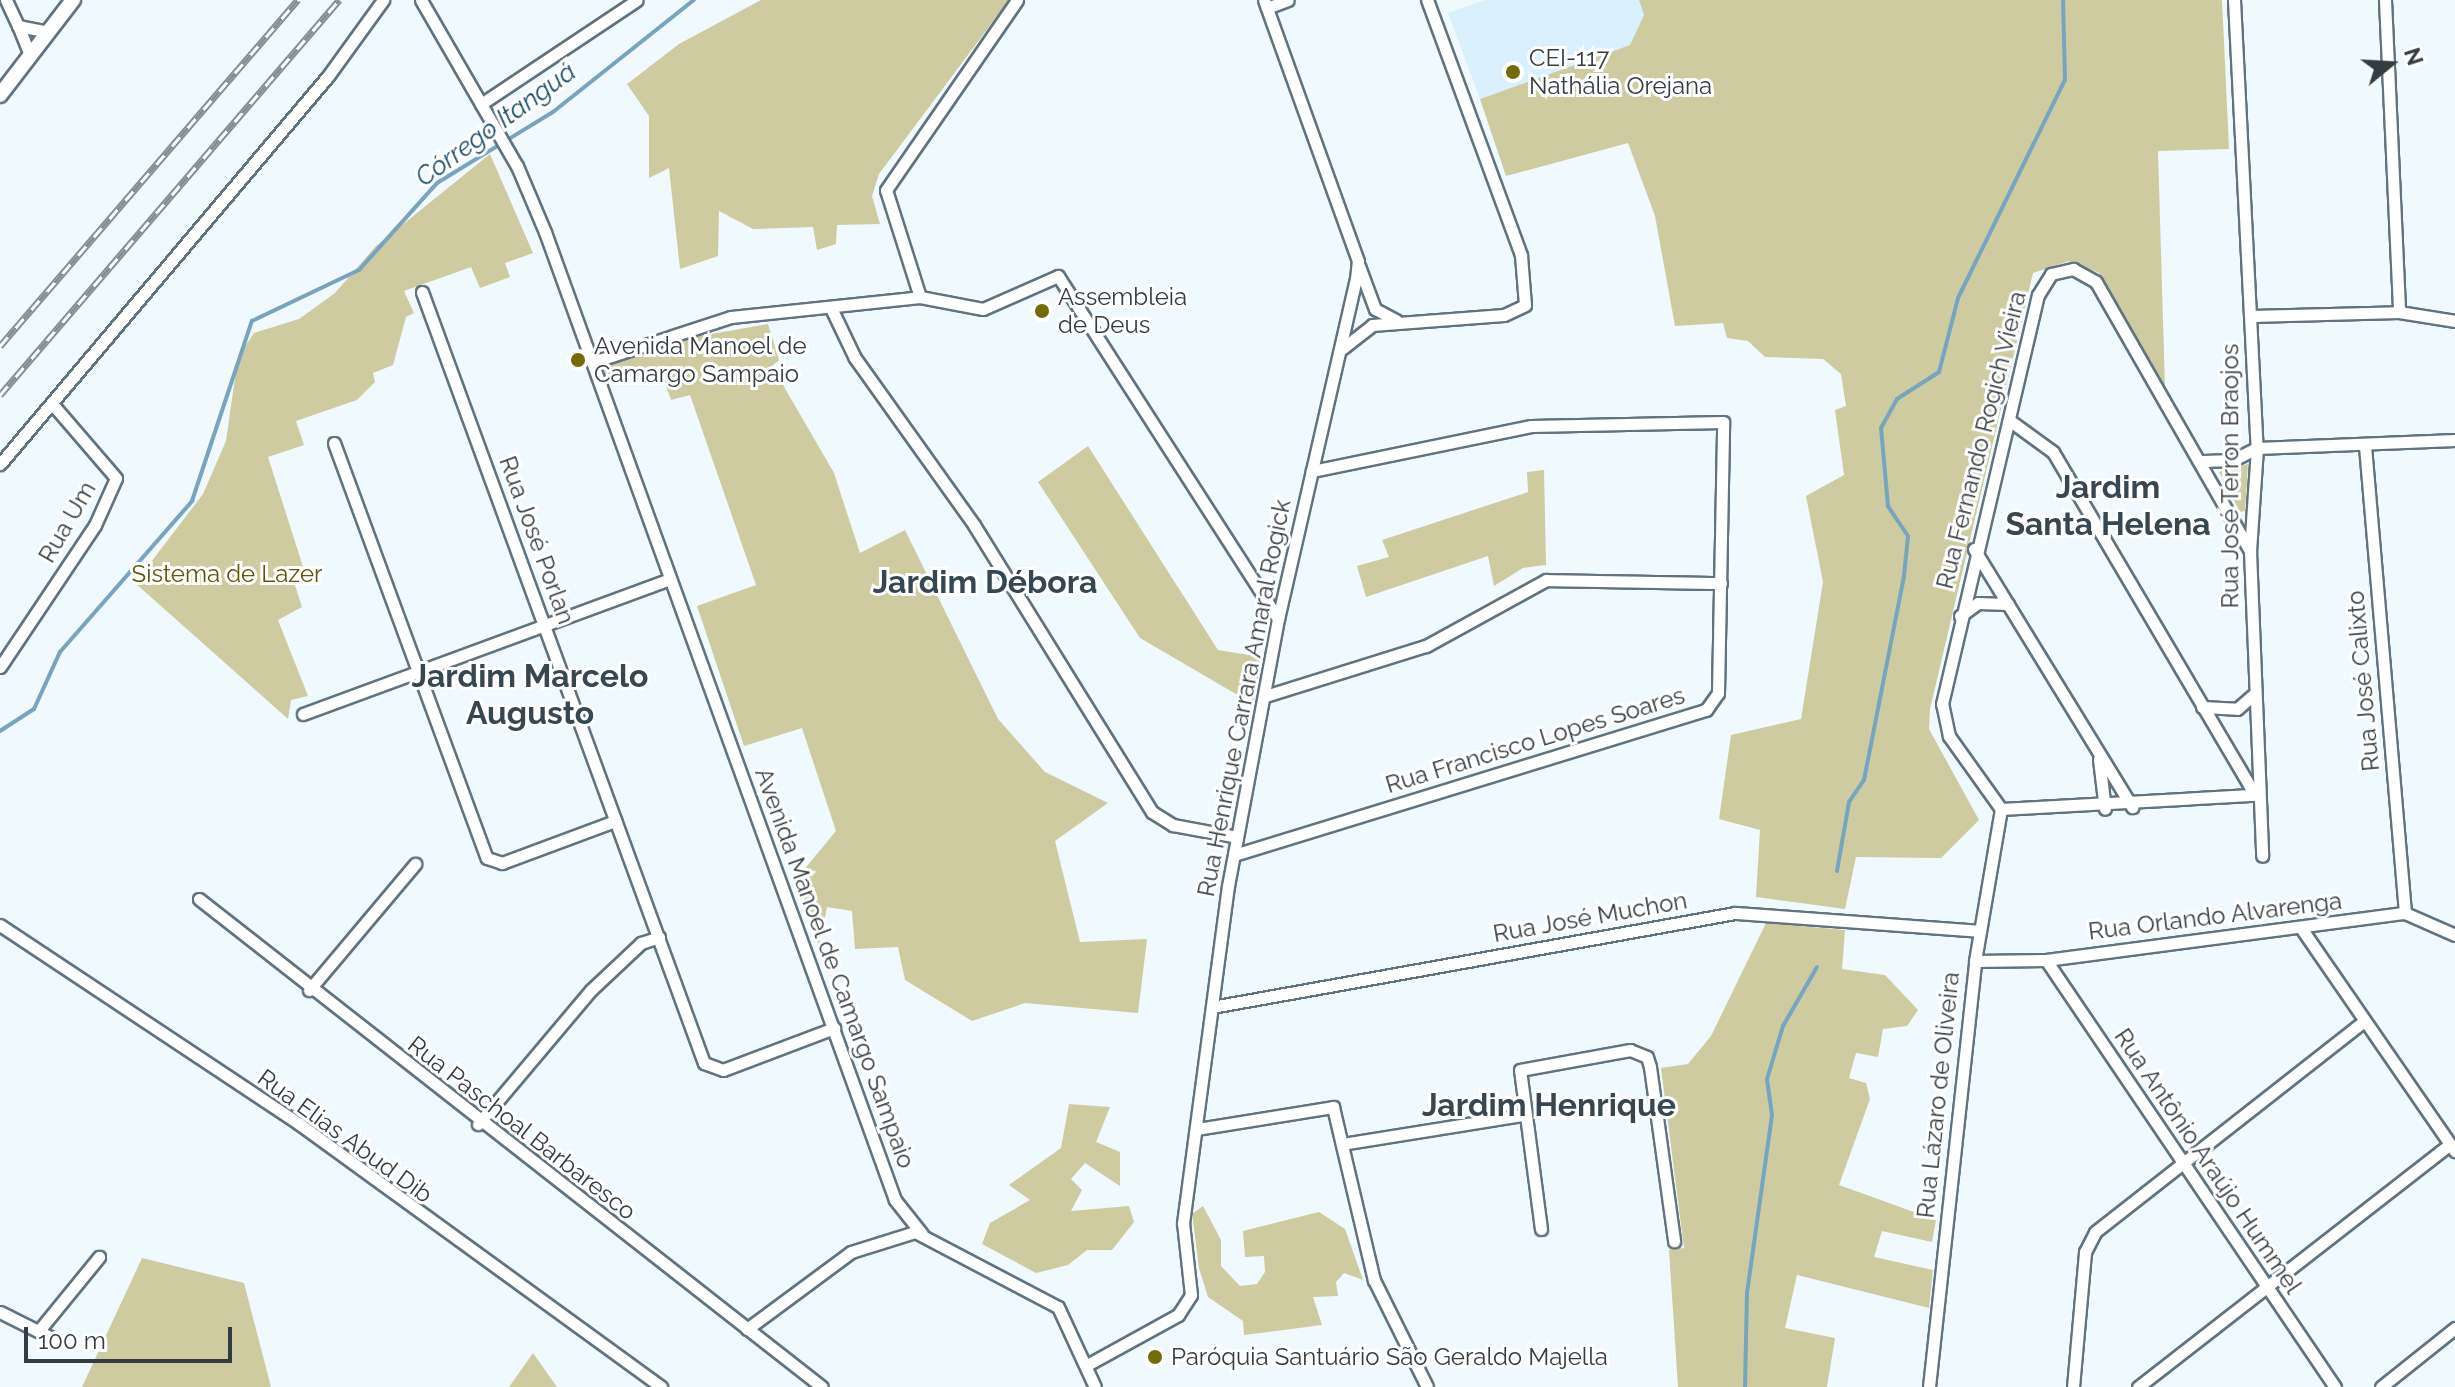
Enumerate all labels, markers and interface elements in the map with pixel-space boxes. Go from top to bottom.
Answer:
north arrow [2351,24,2431,104]
place label: CEI-117 Nathália Orejana [1529,44,1712,100]
text: N [2399,45,2429,69]
water label: Córrego Itanguá [410,56,582,194]
marker: CEI-117 Nathália Orejana [1504,63,1522,81]
place label: Assembleia de Deus [1058,283,1187,339]
street label: Rua Fernando Rogich Vieira [1930,288,2032,592]
marker: Assembleia de Deus [1033,302,1051,320]
place label: Avenida Manoel de Camargo Sampaio [594,332,807,388]
street label: Rua José Terron Braojos [2216,343,2244,609]
marker: Avenida Manoel de Camargo Sampaio [569,351,587,369]
street label: Rua José Porlan [493,452,581,628]
district label: Jardim Santa Helena [2005,469,2211,544]
street label: Rua Um [32,476,102,568]
street label: Rua Henrique Carrara Amaral Rogick [1191,496,1297,900]
park label: Sistema de Lazer [132,560,322,588]
district label: Jardim Débora [873,563,1097,601]
street label: Rua José Calixto [2341,589,2385,773]
district label: Jardim Marcelo Augusto [412,658,648,733]
street label: Rua Francisco Lopes Soares [1382,681,1688,799]
street label: Avenida Manoel de Camargo Sampaio [749,764,921,1172]
street label: Rua José Muchon [1490,886,1690,948]
street label: Rua Orlando Alvarenga [2086,886,2344,946]
street label: Rua Lázaro de Oliveira [1911,970,1965,1220]
street label: Rua Antônio Araújo Hummel [2108,1022,2308,1300]
street label: Rua Paschoal Barbaresco [402,1030,642,1226]
street label: Rua Elias Abud Dib [252,1063,438,1209]
district label: Jardim Henrique [1422,1086,1676,1124]
scale bar [28,1311,236,1361]
text: 100 m [38,1326,106,1355]
place label: Paróquia Santuário São Geraldo Majella [1171,1343,1608,1371]
marker: Paróquia Santuário São Geraldo Majella [1146,1348,1164,1366]

